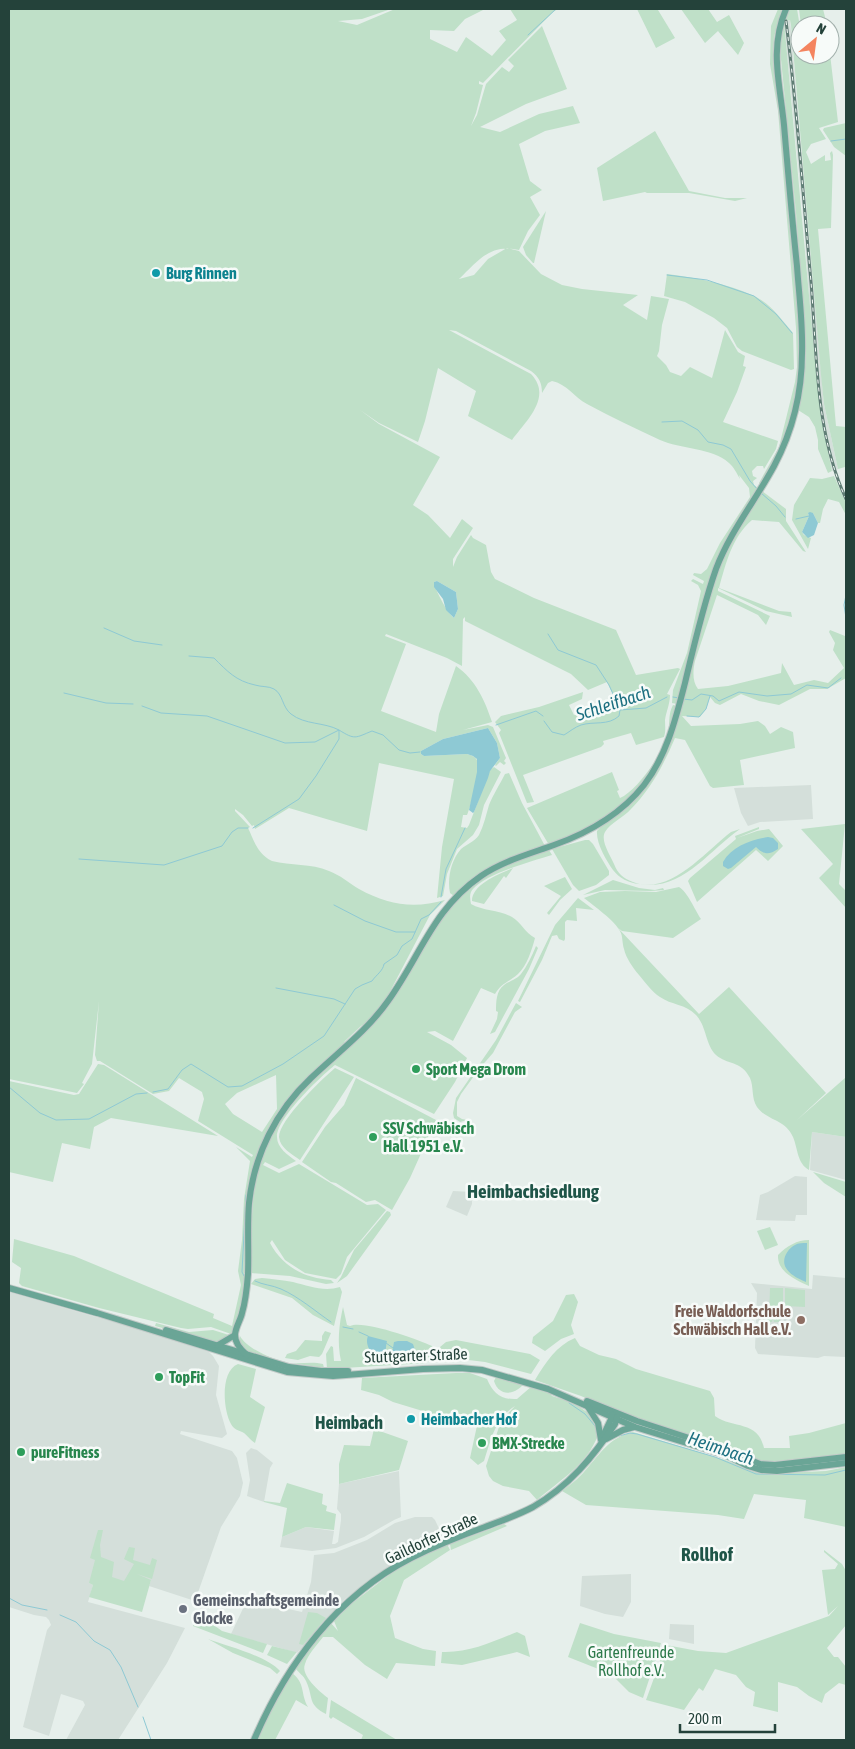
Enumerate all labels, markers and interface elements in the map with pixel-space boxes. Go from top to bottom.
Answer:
north arrow [790,15,840,65]
text: N [814,20,829,38]
place label: Burg Rinnen [166,264,237,282]
marker: Burg Rinnen [150,267,162,279]
water label: Schleifbach [572,681,653,725]
place label: Sport Mega Drom [426,1060,526,1078]
marker: Sport Mega Drom [410,1063,422,1075]
place label: SSV Schwäbisch Hall 1951 e.V. [383,1119,475,1155]
marker: SSV Schwäbisch Hall 1951 e.V. [367,1131,379,1143]
district label: Heimbachsiedlung [467,1180,600,1202]
place label: Freie Waldorfschule Schwäbisch Hall e.V. [673,1302,791,1338]
marker: Freie Waldorfschule Schwäbisch Hall e.V. [795,1314,807,1326]
street label: Stuttgarter Straße [364,1344,468,1367]
place label: TopFit [169,1368,205,1386]
marker: TopFit [153,1371,165,1383]
place label: Heimbacher Hof [421,1410,517,1428]
district label: Heimbach [315,1412,383,1433]
marker: Heimbacher Hof [405,1413,417,1425]
water label: Heimbach [685,1427,757,1469]
place label: BMX-Strecke [492,1434,565,1452]
marker: BMX-Strecke [476,1437,488,1449]
place label: pureFitness [31,1443,100,1461]
marker: pureFitness [15,1446,27,1458]
street label: Gaildorfer Straße [382,1509,480,1567]
district label: Rollhof [681,1543,734,1565]
place label: Gemeinschaftsgemeinde Glocke [193,1591,339,1627]
marker: Gemeinschaftsgemeinde Glocke [177,1603,189,1615]
park label: Gartenfreunde Rollhof e.V. [588,1643,674,1679]
scale bar [680,1702,775,1734]
text: 200 m [688,1710,722,1727]

